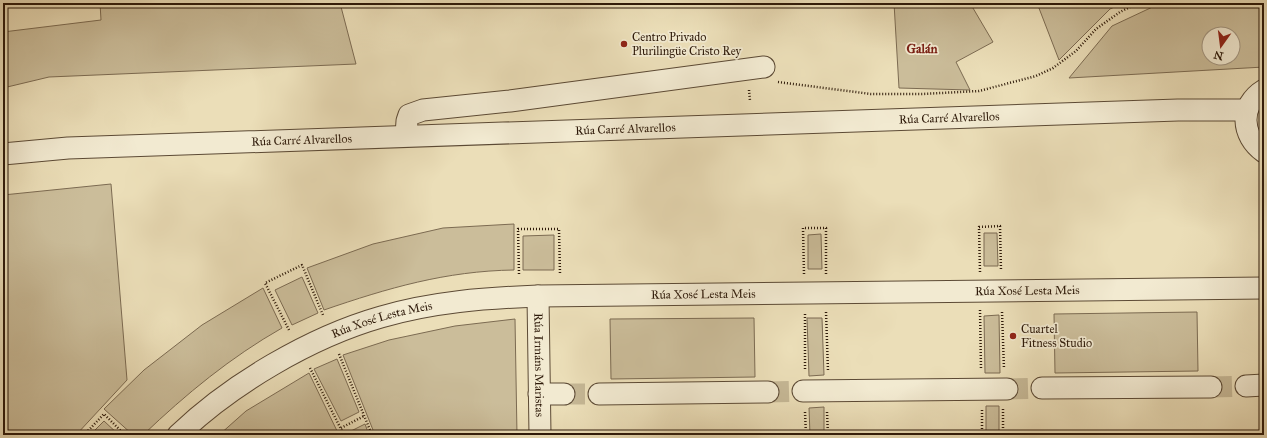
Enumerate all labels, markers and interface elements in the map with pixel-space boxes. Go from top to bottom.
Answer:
north arrow [1201,26,1241,66]
place label: Centro Privado Plurilingüe Cristo Rey [632,30,742,59]
marker: Centro Privado Plurilingüe Cristo Rey [619,39,629,49]
district label: Galán [906,41,938,57]
text: N [1212,48,1225,63]
street label: Rúa Carré Alvarellos [899,109,1000,127]
street label: Rúa Carré Alvarellos [575,120,676,138]
street label: Rúa Carré Alvarellos [251,131,352,149]
street label: Rúa Xosé Lesta Meis [975,283,1080,298]
street label: Rúa Xosé Lesta Meis [651,287,756,302]
street label: Rúa Xosé Lesta Meis [329,298,433,341]
street label: Rúa Irmáns Maristas [531,313,547,417]
place label: Cuartel Fitness Studio [1021,322,1092,350]
marker: Cuartel Fitness Studio [1008,331,1018,341]

